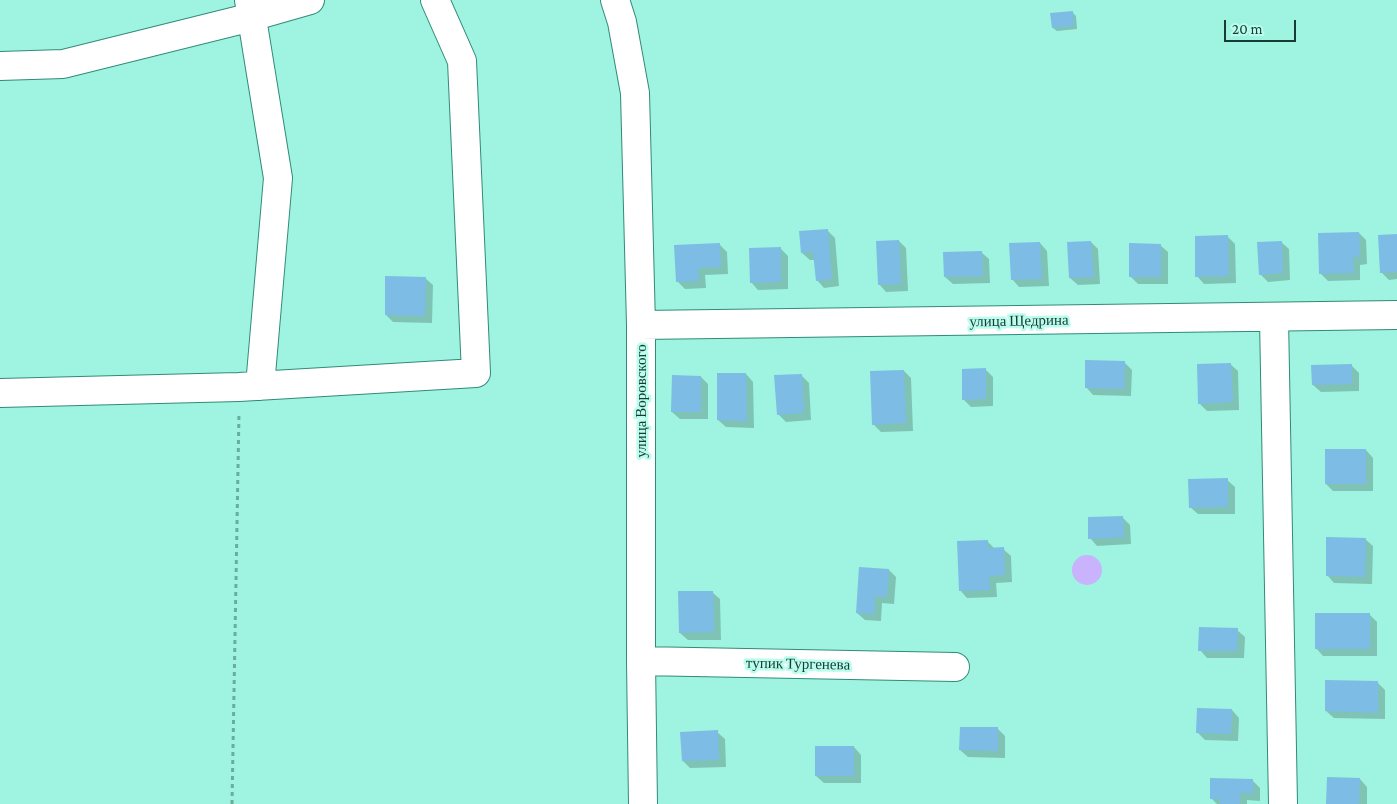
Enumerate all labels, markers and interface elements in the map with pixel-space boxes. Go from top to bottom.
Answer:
scale bar [1227,10,1300,42]
text: 20 m [1232,21,1263,37]
street label: улица Щедрина [969,311,1069,331]
street label: улица Воровского [632,344,650,458]
street label: тупик Тургенева [746,654,850,674]

